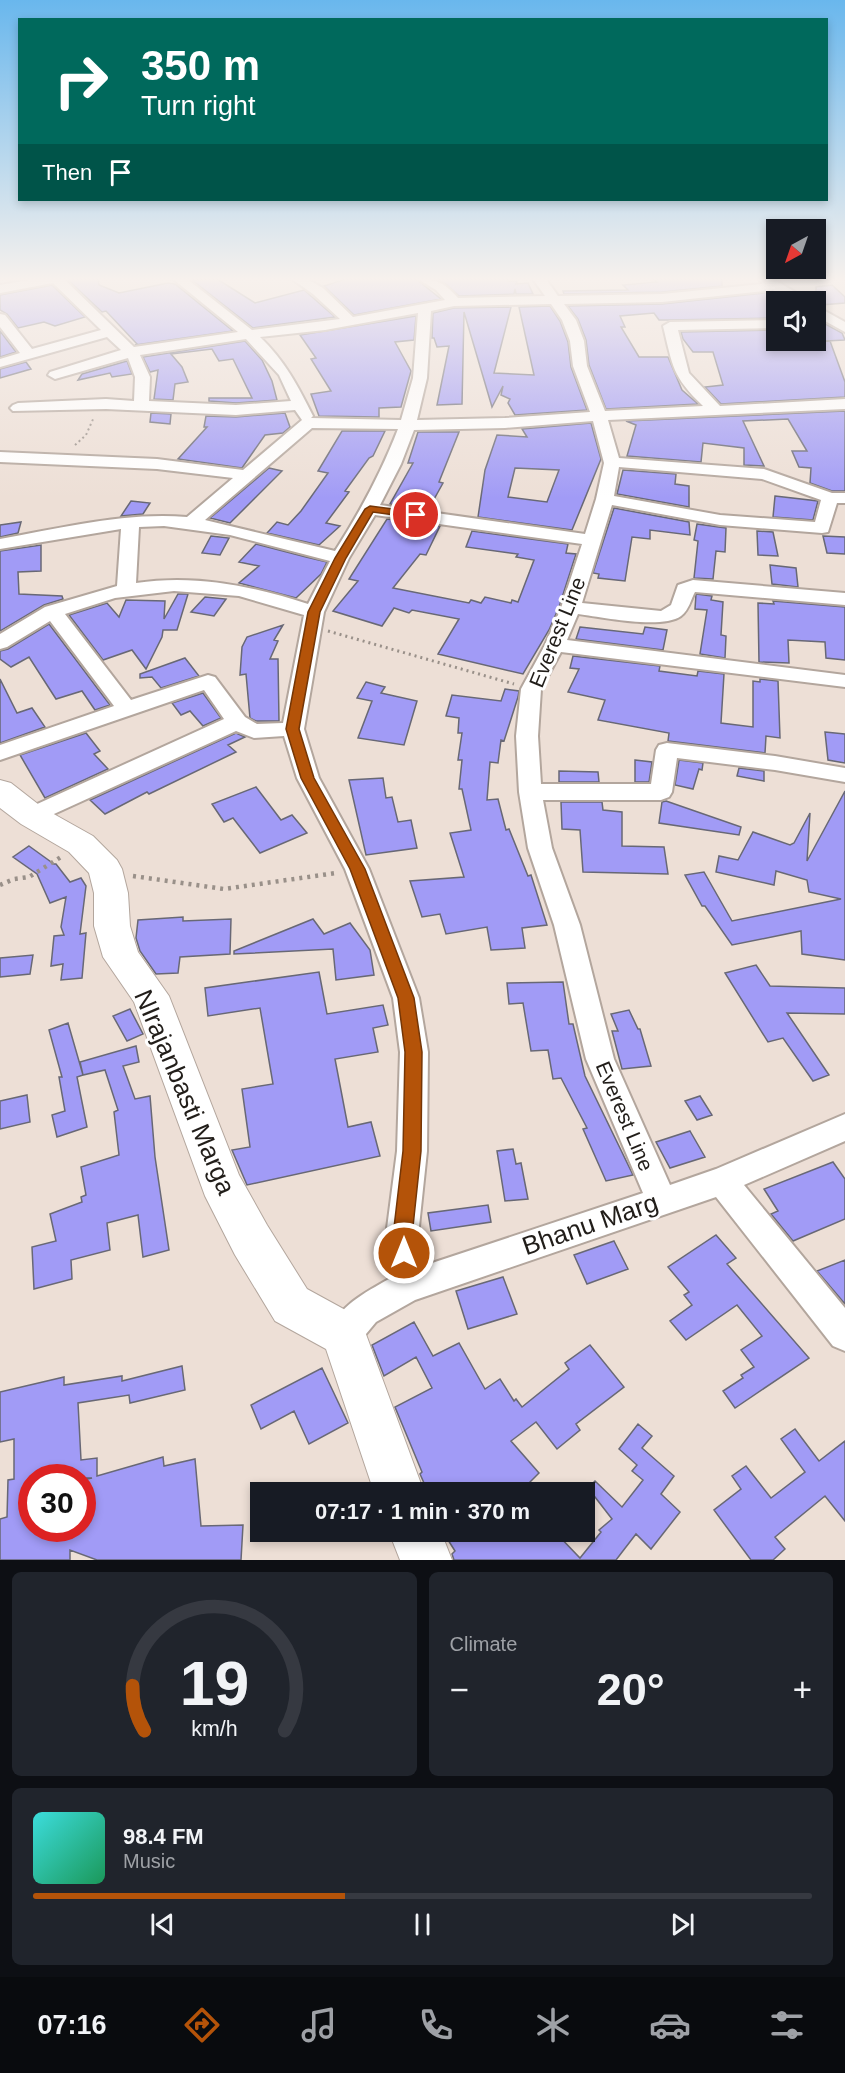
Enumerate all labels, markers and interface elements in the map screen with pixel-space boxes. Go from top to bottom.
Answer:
icon: right [42,42,120,120]
text: 350 m [141,42,260,89]
text: Turn right [141,91,256,121]
icon: arrive [104,156,137,189]
text: Then [42,160,92,185]
north arrow [766,219,826,279]
map controls [766,219,826,351]
button: sound [766,291,826,351]
pin [390,489,441,540]
icon: arrive [399,498,432,531]
street label: Everest Line [524,574,590,690]
street label: NIrajanbasti Marga [128,985,242,1199]
street label: Everest Line [592,1058,658,1174]
street label: Bhanu Marg [518,1187,662,1261]
position arrow [372,1221,436,1285]
speed limit sign: 30 [18,1464,96,1542]
text: 07:17 · 1 min · 370 m [315,1499,530,1524]
text: Climate [450,1633,517,1655]
text: 19 [180,1649,249,1718]
text: 20° [597,1664,665,1715]
text: − [450,1671,469,1708]
text: + [793,1671,812,1708]
text: km/h [191,1717,237,1741]
text: 98.4 FM [123,1824,204,1849]
text: Music [123,1850,175,1872]
icon: previous [146,1908,179,1941]
icon: pause [406,1908,439,1941]
icon: next [666,1908,699,1941]
icon: directions [181,2004,223,2046]
icon: music [298,2004,340,2046]
icon: phone [415,2004,457,2046]
icon: climate [532,2004,574,2046]
icon: car [649,2004,691,2046]
icon: filters [766,2004,808,2046]
text: 07:16 [37,2010,106,2040]

